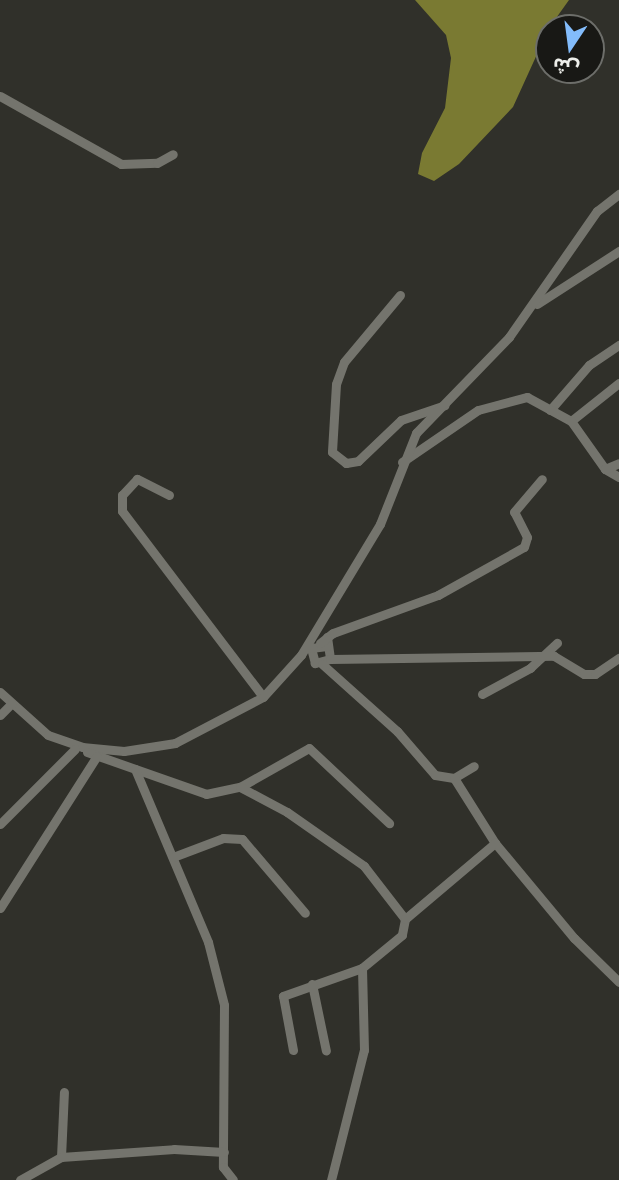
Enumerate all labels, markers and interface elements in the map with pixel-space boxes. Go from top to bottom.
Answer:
north arrow [535,14,605,84]
text: ش [550,54,581,82]

